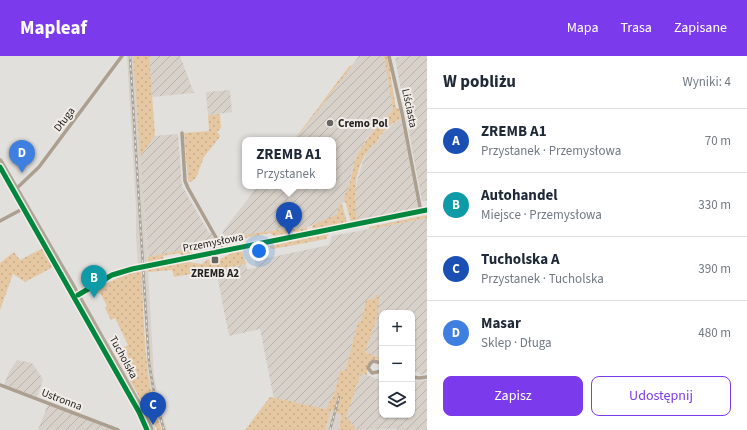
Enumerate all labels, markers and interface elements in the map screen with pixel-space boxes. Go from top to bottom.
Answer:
text: Mapleaf [20,15,87,42]
text: Mapa [567,18,599,38]
text: Trasa [621,18,652,38]
text: Zapisane [674,18,727,38]
text: W pobliżu [443,70,516,94]
text: Wyniki: 4 [682,73,731,91]
street label: Liściasta [398,87,421,129]
street label: Długa [50,104,78,135]
place label: Cremo Pol [338,116,389,131]
marker: Cremo Pol [325,118,335,128]
text: ZREMB A1 [481,121,547,142]
text: A [452,132,460,150]
text: 70 m [705,132,731,150]
popup [242,137,336,189]
pin: D [9,140,35,173]
text: Przystanek · Przemysłowa [481,142,621,160]
text: ZREMB A1 [256,144,322,165]
text: Przystanek [256,165,315,183]
text: Autohandel [481,185,558,206]
text: B [452,196,460,214]
text: 330 m [698,196,731,214]
pin: A [276,202,302,235]
text: Miejsce · Przemysłowa [481,206,602,224]
street label: Przemysłowa [182,229,245,256]
your location [249,241,269,261]
text: Tucholska A [481,249,560,270]
marker: ZREMB A2 [210,255,220,265]
text: C [452,260,460,278]
text: 390 m [698,260,731,278]
pin: B [81,265,107,298]
place label: ZREMB A2 [191,266,239,281]
text: Przystanek · Tucholska [481,270,604,288]
map controls [379,310,415,418]
button: + [379,310,415,346]
text: Masar [481,313,521,334]
text: D [452,324,460,342]
text: 480 m [698,324,731,342]
street label: Tucholska [106,333,141,381]
text: Sklep · Długa [481,334,552,352]
button: − [379,346,415,382]
button: Zapisz [443,376,583,416]
button: Udostępnij [591,376,731,416]
button: layers [379,382,415,418]
street label: Ustronna [39,385,84,414]
pin: C [140,392,166,425]

